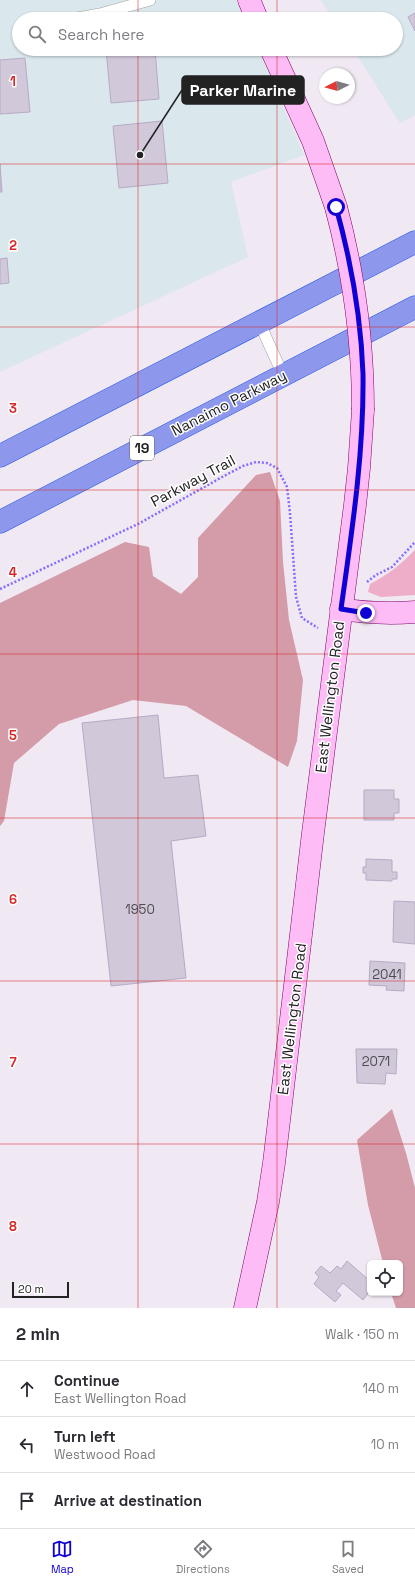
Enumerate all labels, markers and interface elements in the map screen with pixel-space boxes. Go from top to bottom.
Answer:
search box [12,12,403,56]
icon: search [26,23,48,45]
text: Search here [58,25,144,44]
north arrow [319,68,355,104]
text: 1 [10,73,16,90]
callout: Parker Marine [182,76,304,104]
text: Parker Marine [190,80,296,101]
route start [327,198,345,216]
text: 2 [9,237,17,254]
street label: Nanaimo Parkway [168,365,290,440]
text: 3 [9,400,17,417]
road number: 19 [130,436,154,460]
street label: Parkway Trail [147,450,238,511]
text: 4 [9,564,17,581]
route end [357,604,375,622]
street label: East Wellington Road [311,620,348,774]
text: 5 [9,727,17,744]
text: 6 [9,891,17,908]
house number: 1950 [125,901,155,918]
street label: East Wellington Road [273,942,310,1096]
house number: 2041 [372,966,402,983]
house number: 2071 [362,1053,390,1070]
text: 7 [9,1054,17,1071]
text: 8 [9,1218,17,1235]
map controls [367,1260,403,1296]
button: locate [367,1260,403,1296]
scale bar [12,1280,69,1299]
text: 20 m [18,1282,44,1296]
text: 2 min [16,1323,60,1345]
text: Walk · 150 m [325,1326,399,1343]
text: Continue [54,1371,120,1390]
icon: ahead [16,1378,38,1400]
text: 140 m [363,1380,399,1397]
text: East Wellington Road [54,1390,186,1407]
text: Turn left [54,1427,116,1446]
icon: left [16,1434,38,1456]
text: 10 m [371,1436,399,1453]
text: Westwood Road [54,1446,156,1463]
icon: arrive [16,1490,38,1512]
text: Arrive at destination [54,1491,202,1510]
tab: Map [51,1538,74,1576]
tab: Directions [176,1538,230,1576]
tab: Saved [332,1538,364,1576]

